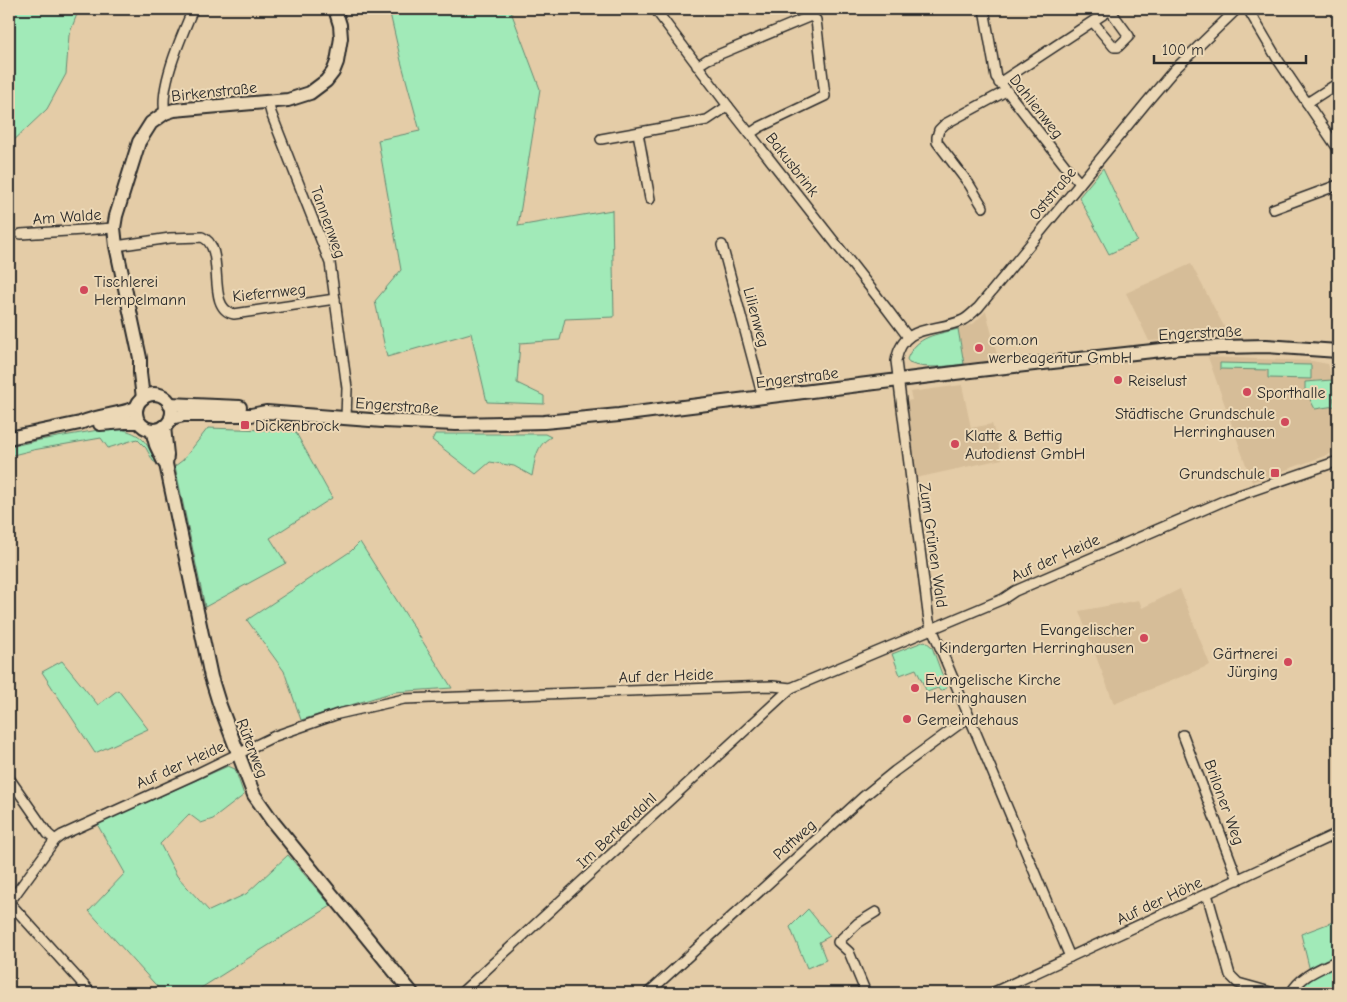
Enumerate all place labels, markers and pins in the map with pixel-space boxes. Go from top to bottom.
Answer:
place label: Tischlerei Hempelmann [94,273,186,309]
marker: Tischlerei Hempelmann [78,284,90,296]
place label: com.on werbeagentur GmbH [989,331,1132,367]
marker: com.on werbeagentur GmbH [973,342,985,354]
place label: Reiselust [1128,372,1187,390]
marker: Reiselust [1112,374,1124,386]
place label: Sporthalle [1257,384,1326,402]
marker: Sporthalle [1241,386,1253,398]
place label: Städtische Grundschule Herringhausen [1115,405,1275,441]
marker: Städtische Grundschule Herringhausen [1279,416,1291,428]
place label: Dickenbrock [255,417,339,435]
marker: Dickenbrock [239,419,251,431]
place label: Klatte & Bettig Autodienst GmbH [965,427,1085,463]
marker: Klatte & Bettig Autodienst GmbH [949,438,961,450]
place label: Grundschule [1179,465,1265,483]
marker: Grundschule [1269,467,1281,479]
place label: Evangelischer Kindergarten Herringhausen [939,621,1135,657]
marker: Evangelischer Kindergarten Herringhausen [1138,632,1150,644]
place label: Gärtnerei Jürging [1213,645,1278,681]
marker: Gärtnerei Jürging [1282,656,1294,668]
place label: Evangelische Kirche Herringhausen [925,671,1061,707]
marker: Evangelische Kirche Herringhausen [909,682,921,694]
place label: Gemeindehaus [917,711,1019,729]
marker: Gemeindehaus [901,713,913,725]

